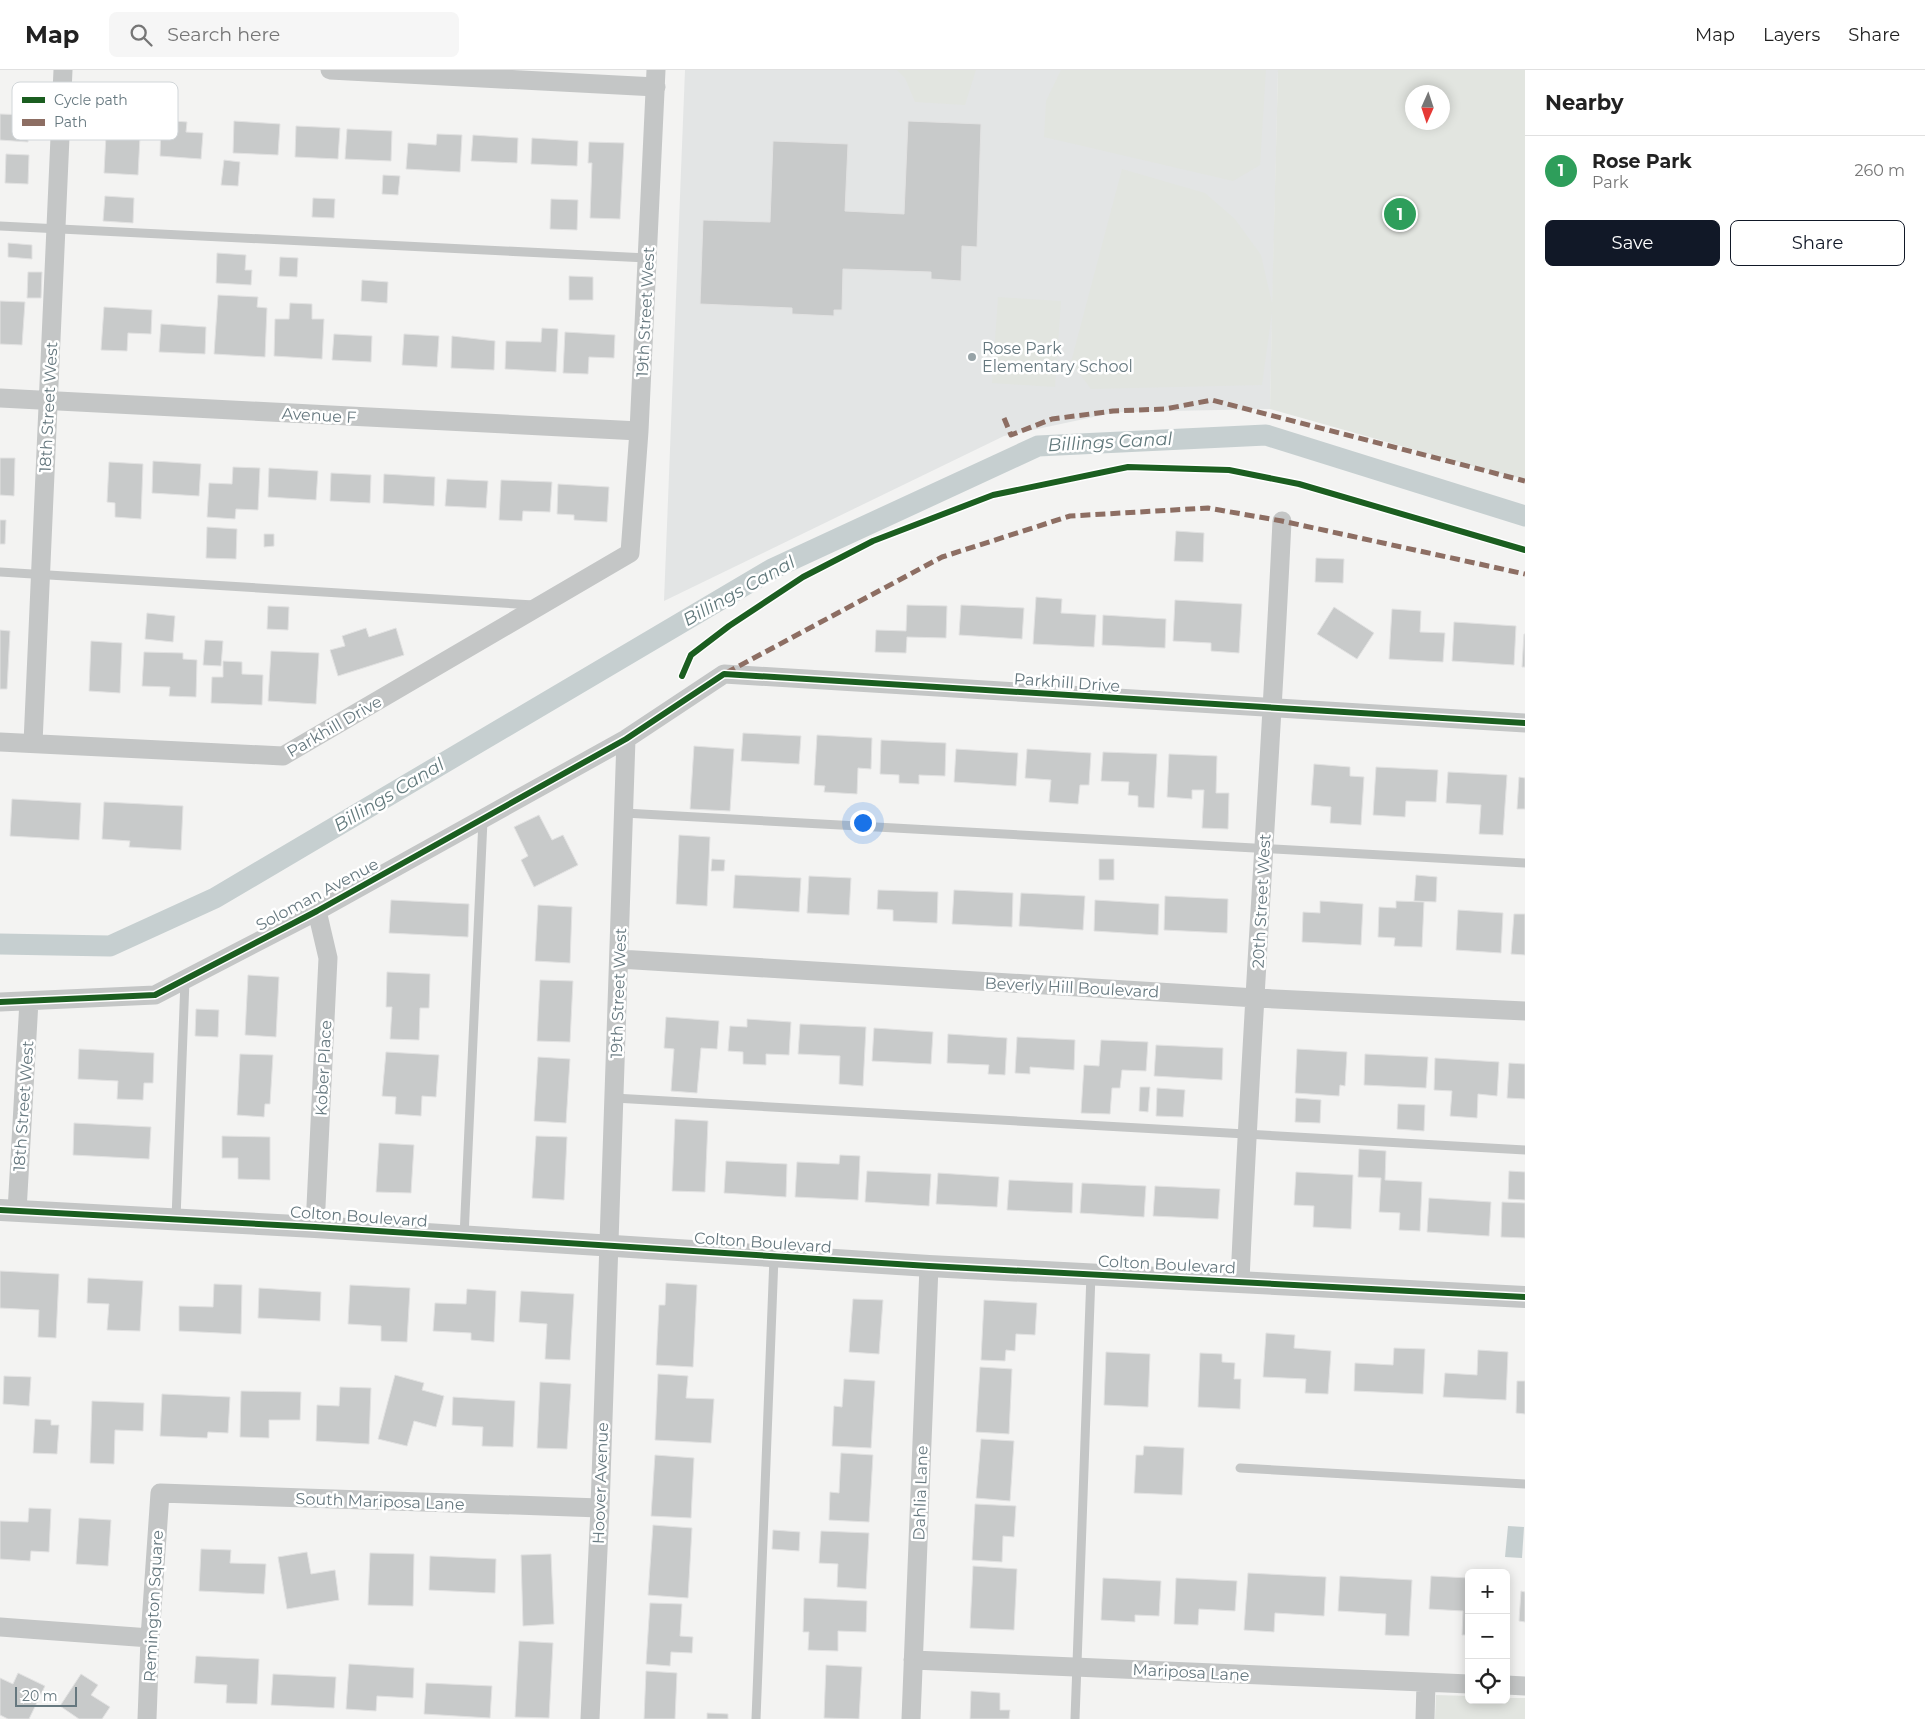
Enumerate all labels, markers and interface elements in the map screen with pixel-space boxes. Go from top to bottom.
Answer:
search box [109,12,459,57]
text: Map [25,20,79,49]
icon: search [127,21,155,49]
text: Search here [167,23,280,46]
text: Map [1695,24,1735,46]
text: Layers [1763,24,1820,46]
text: Share [1848,24,1900,46]
legend [12,82,178,140]
north arrow [1405,85,1450,130]
text: Nearby [1545,90,1624,115]
text: Cycle path [54,91,128,109]
text: Path [54,113,87,131]
text: Rose Park [1592,150,1692,173]
text: 1 [1558,161,1564,180]
text: 260 m [1854,161,1905,180]
text: Park [1592,173,1629,192]
pin: 1 [1384,195,1416,233]
button: Save [1545,220,1720,266]
button: Share [1730,220,1905,266]
street label: 19th Street West [633,246,658,378]
place label: Rose Park Elementary School [982,339,1133,376]
street label: 18th Street West [36,341,61,473]
marker: Rose Park Elementary School [966,351,978,363]
street label: Avenue F [281,404,357,427]
water label: Billings Canal [1047,428,1173,456]
water label: Billings Canal [679,551,799,631]
street label: Parkhill Drive [1013,669,1121,696]
street label: Parkhill Drive [283,692,385,761]
water label: Billings Canal [330,753,448,837]
your location [850,810,876,836]
street label: 20th Street West [1248,833,1275,969]
street label: Soloman Avenue [253,854,382,935]
street label: 19th Street West [607,927,630,1059]
street label: Beverly Hill Boulevard [984,973,1160,1002]
street label: Kober Place [312,1020,335,1116]
street label: 18th Street West [9,1040,38,1172]
street label: Colton Boulevard [290,1202,428,1231]
street label: Colton Boulevard [694,1228,832,1257]
street label: Colton Boulevard [1098,1251,1236,1278]
street label: Hoover Avenue [589,1422,612,1544]
street label: Dahlia Lane [909,1445,932,1541]
street label: South Mariposa Lane [295,1489,465,1514]
street label: Remington Square [140,1529,167,1683]
map controls [1465,1569,1510,1704]
button: + [1465,1569,1510,1614]
button: − [1465,1614,1510,1659]
button: locate [1465,1659,1510,1704]
street label: Mariposa Lane [1132,1660,1250,1685]
scale bar [15,1684,78,1707]
text: 20 m [22,1687,58,1705]

